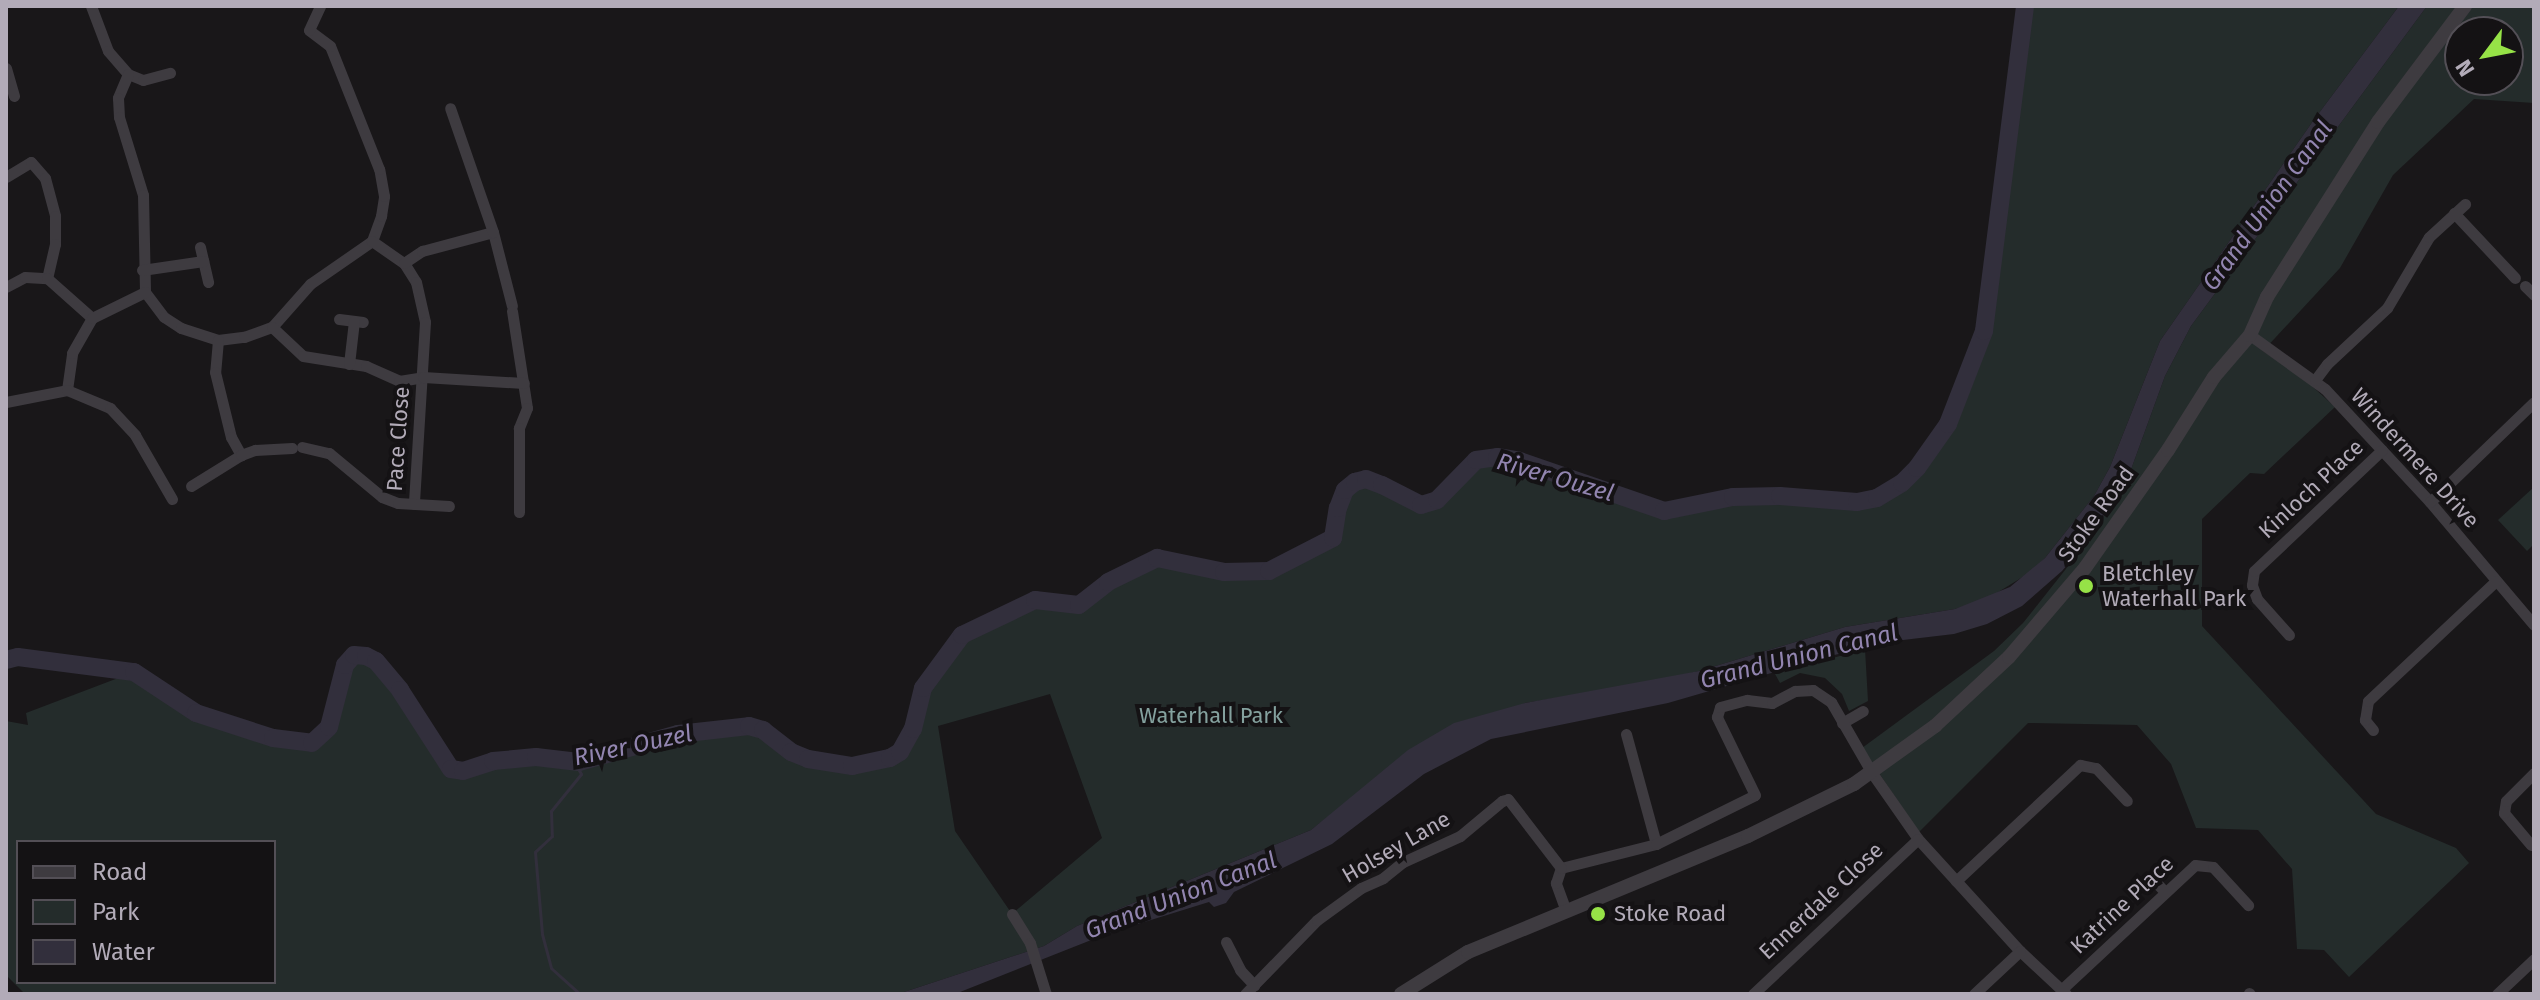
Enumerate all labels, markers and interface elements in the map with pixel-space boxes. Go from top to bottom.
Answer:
north arrow [2444,16,2524,96]
text: N [2450,55,2480,81]
water label: Grand Union Canal [2197,116,2339,296]
street label: Windermere Drive [2345,383,2485,533]
street label: Pace Close [381,386,415,492]
street label: Kinloch Place [2253,434,2369,544]
water label: River Ouzel [1493,448,1617,508]
street label: Stoke Road [2052,461,2140,567]
place label: Bletchley Waterhall Park [2102,560,2246,612]
marker: Bletchley Waterhall Park [2077,577,2095,595]
water label: Grand Union Canal [1697,619,1901,695]
park label: Waterhall Park [1139,703,1283,729]
water label: River Ouzel [571,719,695,773]
street label: Holsey Lane [1337,805,1455,889]
street label: Ennerdale Close [1754,837,1888,965]
legend [16,840,276,984]
water label: Grand Union Canal [1081,846,1281,946]
street label: Katrine Place [2065,851,2179,959]
text: Road [92,858,147,886]
text: Park [92,898,139,926]
place label: Stoke Road [1614,901,1726,927]
marker: Stoke Road [1589,905,1607,923]
text: Water [92,938,155,966]

